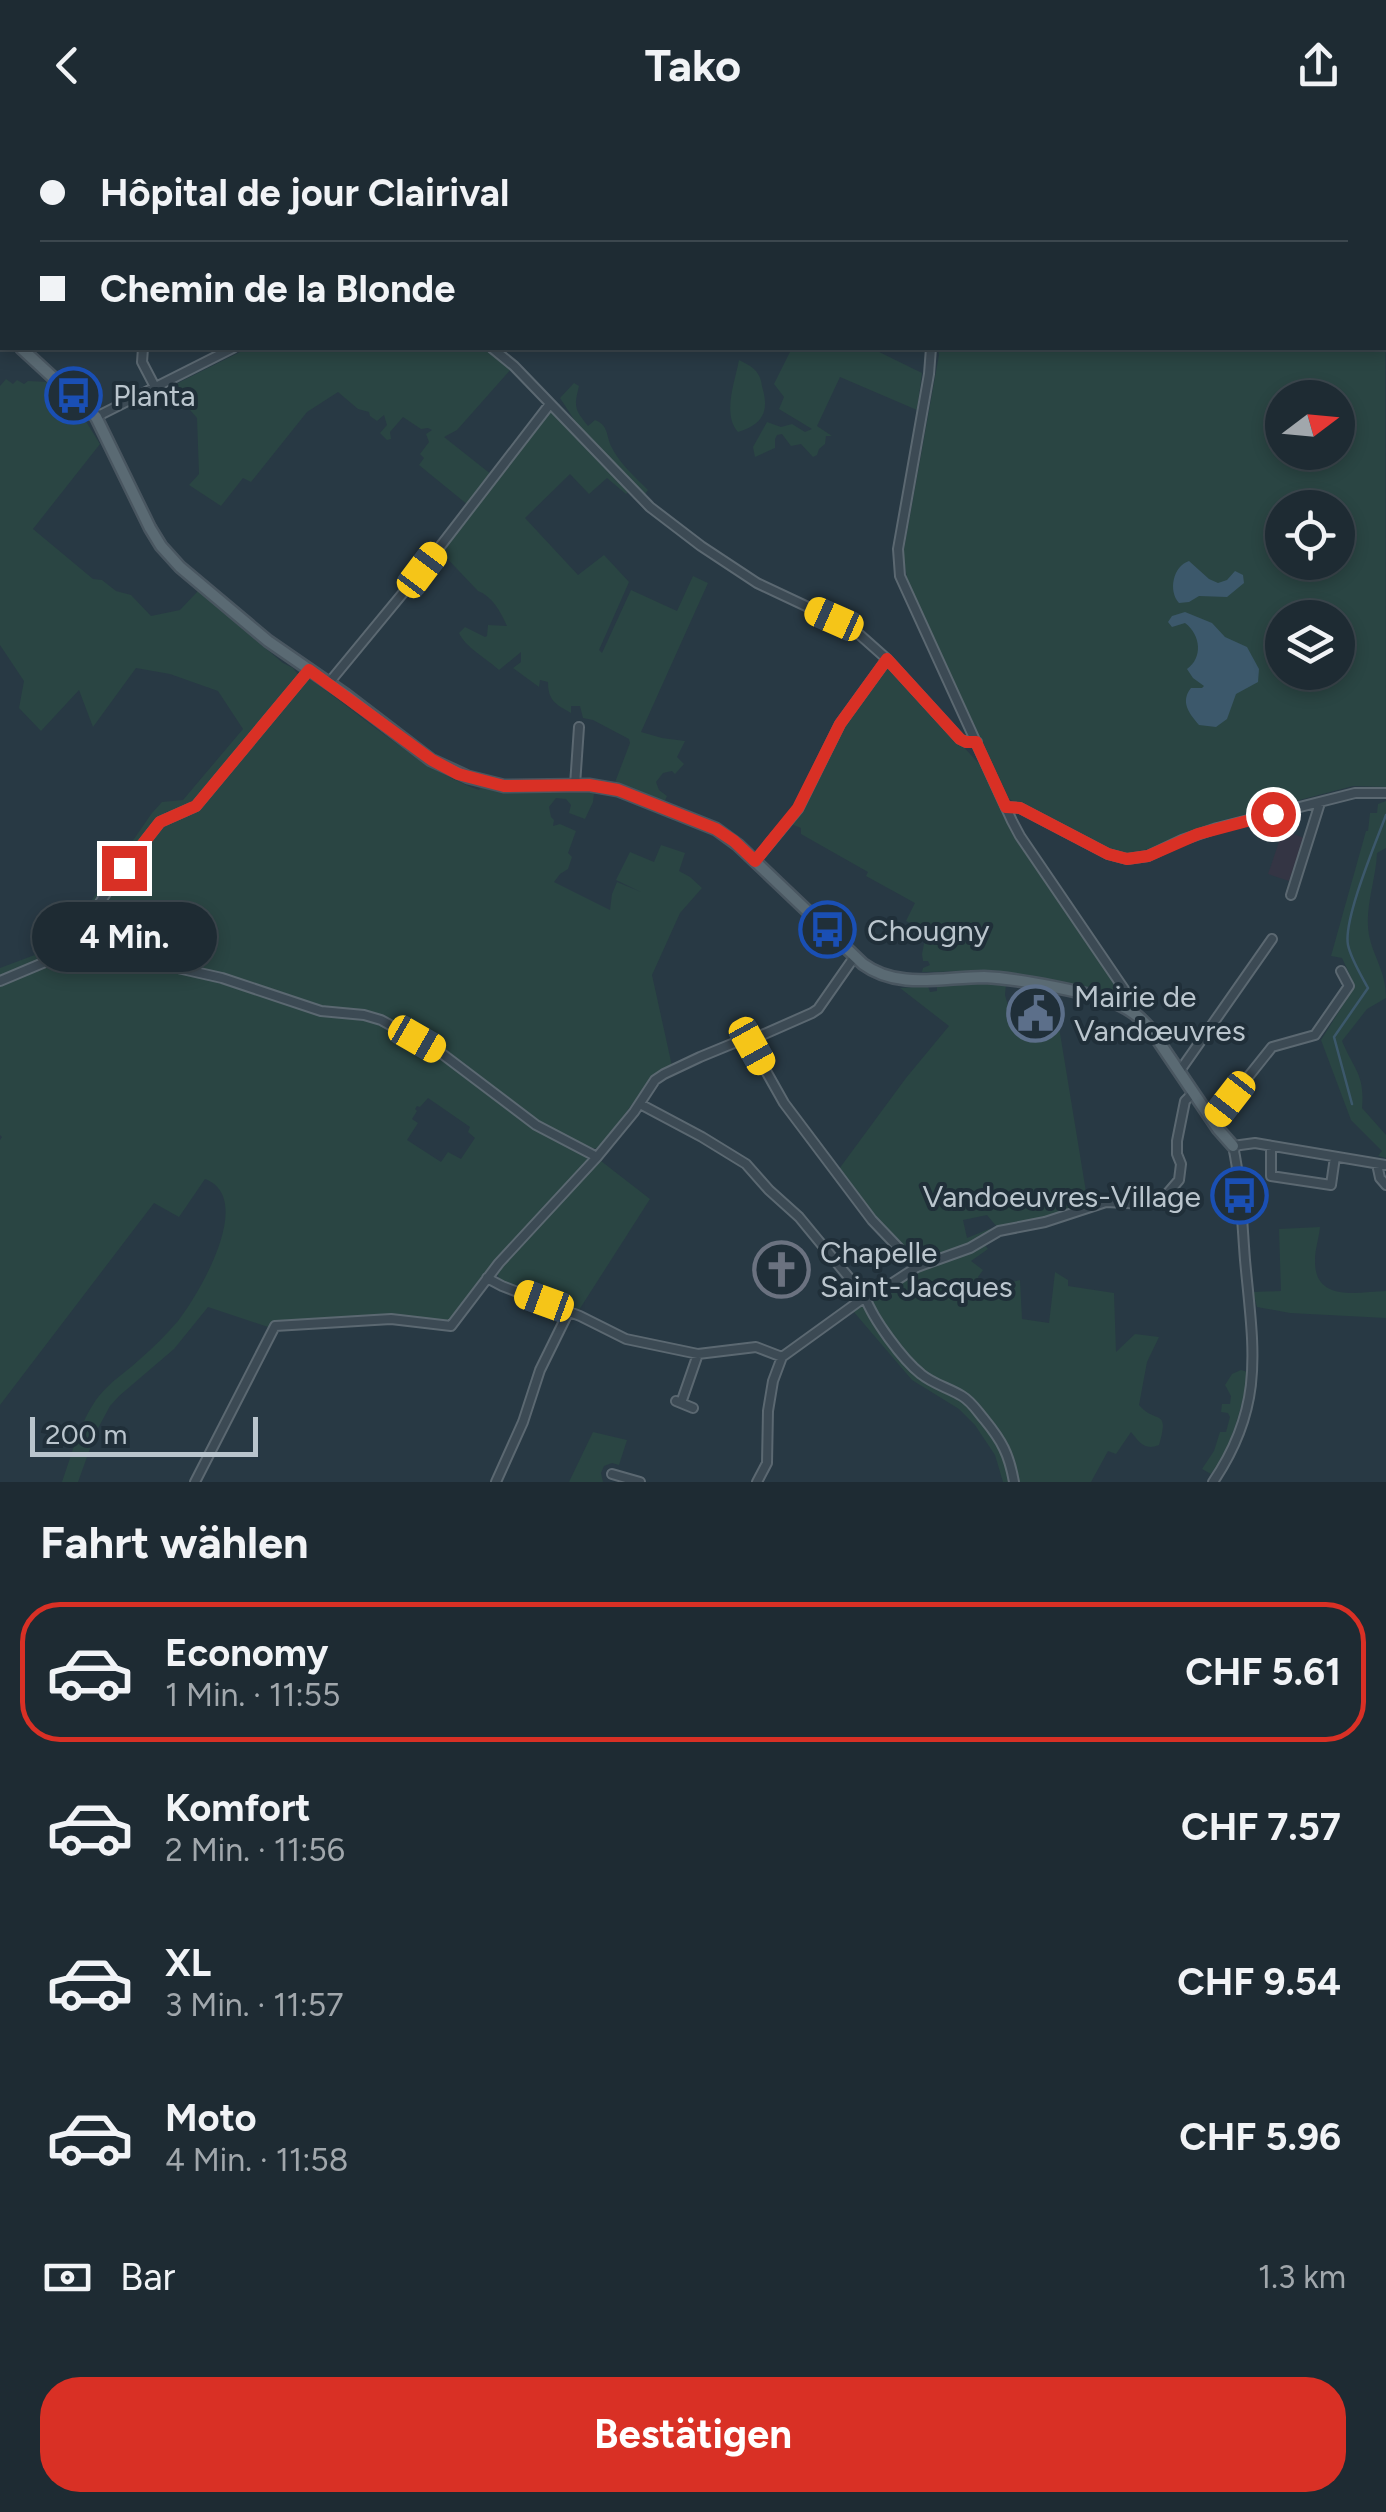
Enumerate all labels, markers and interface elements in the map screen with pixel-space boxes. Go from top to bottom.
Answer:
icon: back [40,38,95,93]
text: Tako [645,38,741,92]
icon: share [1291,38,1346,93]
text: Hôpital de jour Clairival [100,170,509,216]
text: Chemin de la Blonde [100,266,455,312]
bus stop icon: Planta [44,365,104,425]
place label: Planta [113,377,196,414]
north arrow [1265,380,1355,470]
map controls [1265,380,1355,690]
button: locate [1265,490,1355,580]
car [392,537,452,603]
car [800,593,868,645]
button: layers [1265,600,1355,690]
route start [1251,792,1296,837]
route end [102,846,147,891]
bus stop icon: Chougny [798,900,858,960]
callout: 4 Min. [32,903,216,973]
place label: Chougny [867,912,990,949]
text: 4 Min. [80,918,169,956]
place label: Mairie de Vandœuvres [1074,978,1246,1049]
public building icon: Mairie de Vandœuvres [1005,983,1065,1043]
car [384,1011,450,1067]
car [724,1012,780,1080]
car [1200,1066,1260,1132]
bus stop icon: Vandoeuvres-Village [1210,1166,1270,1226]
place label: Vandoeuvres-Village [922,1178,1201,1215]
place label: Chapelle Saint-Jacques [820,1234,1013,1305]
church icon: Chapelle Saint-Jacques [751,1239,811,1299]
car [511,1277,577,1325]
scale bar [30,1412,258,1456]
text: 200 m [45,1417,127,1451]
text: Fahrt wählen [40,1515,309,1569]
icon: car [45,1627,135,1717]
text: Economy [165,1630,328,1676]
text: CHF 5.61 [1185,1649,1341,1695]
text: 1 Min. · 11:55 [165,1676,340,1714]
icon: car [45,1782,135,1872]
text: Komfort [165,1785,311,1831]
text: CHF 7.57 [1181,1804,1341,1850]
text: 2 Min. · 11:56 [165,1831,345,1869]
icon: car [45,1937,135,2027]
text: XL [165,1940,211,1986]
text: CHF 9.54 [1177,1959,1341,2005]
text: 3 Min. · 11:57 [165,1986,343,2024]
icon: car [45,2092,135,2182]
text: Moto [165,2095,257,2141]
text: CHF 5.96 [1179,2114,1341,2160]
text: 4 Min. · 11:58 [165,2141,348,2179]
icon: cash [40,2250,95,2305]
text: Bar [120,2254,175,2300]
text: 1.3 km [1258,2258,1346,2296]
button: Bestätigen [40,2377,1346,2492]

